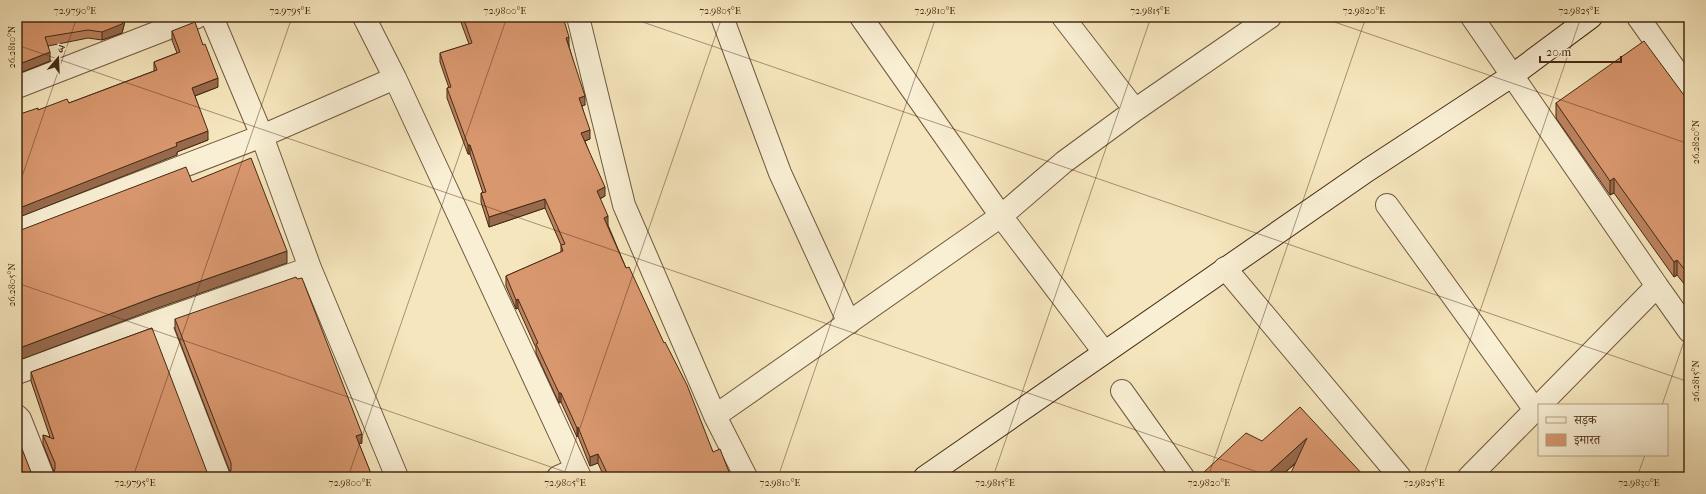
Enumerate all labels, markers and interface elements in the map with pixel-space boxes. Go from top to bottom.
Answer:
text: 72.9790°E [54,5,96,17]
text: 72.9795°E [269,5,311,17]
text: 72.9800°E [484,5,526,17]
text: 72.9805°E [699,5,741,17]
text: 72.9810°E [915,5,955,17]
text: 72.9815°E [1130,5,1170,17]
text: 72.9820°E [1343,5,1385,17]
text: 72.9825°E [1558,5,1600,17]
text: 26.2810°N [6,25,18,68]
north arrow [38,38,78,78]
scale bar [1540,38,1621,64]
text: उ [55,42,67,57]
text: 20 m [1546,45,1571,59]
text: 26.2820°N [1690,119,1702,164]
text: 26.2805°N [6,263,18,307]
text: 26.2815°N [1690,360,1702,402]
legend [1538,404,1668,456]
text: सड़क [1573,413,1598,427]
text: इमारत [1573,433,1601,447]
text: 72.9795°E [114,477,156,489]
text: 72.9800°E [329,477,371,489]
text: 72.9805°E [544,477,586,489]
text: 72.9810°E [760,477,800,489]
text: 72.9815°E [975,477,1015,489]
text: 72.9820°E [1188,477,1230,489]
text: 72.9825°E [1403,477,1445,489]
text: 72.9830°E [1618,477,1660,489]

